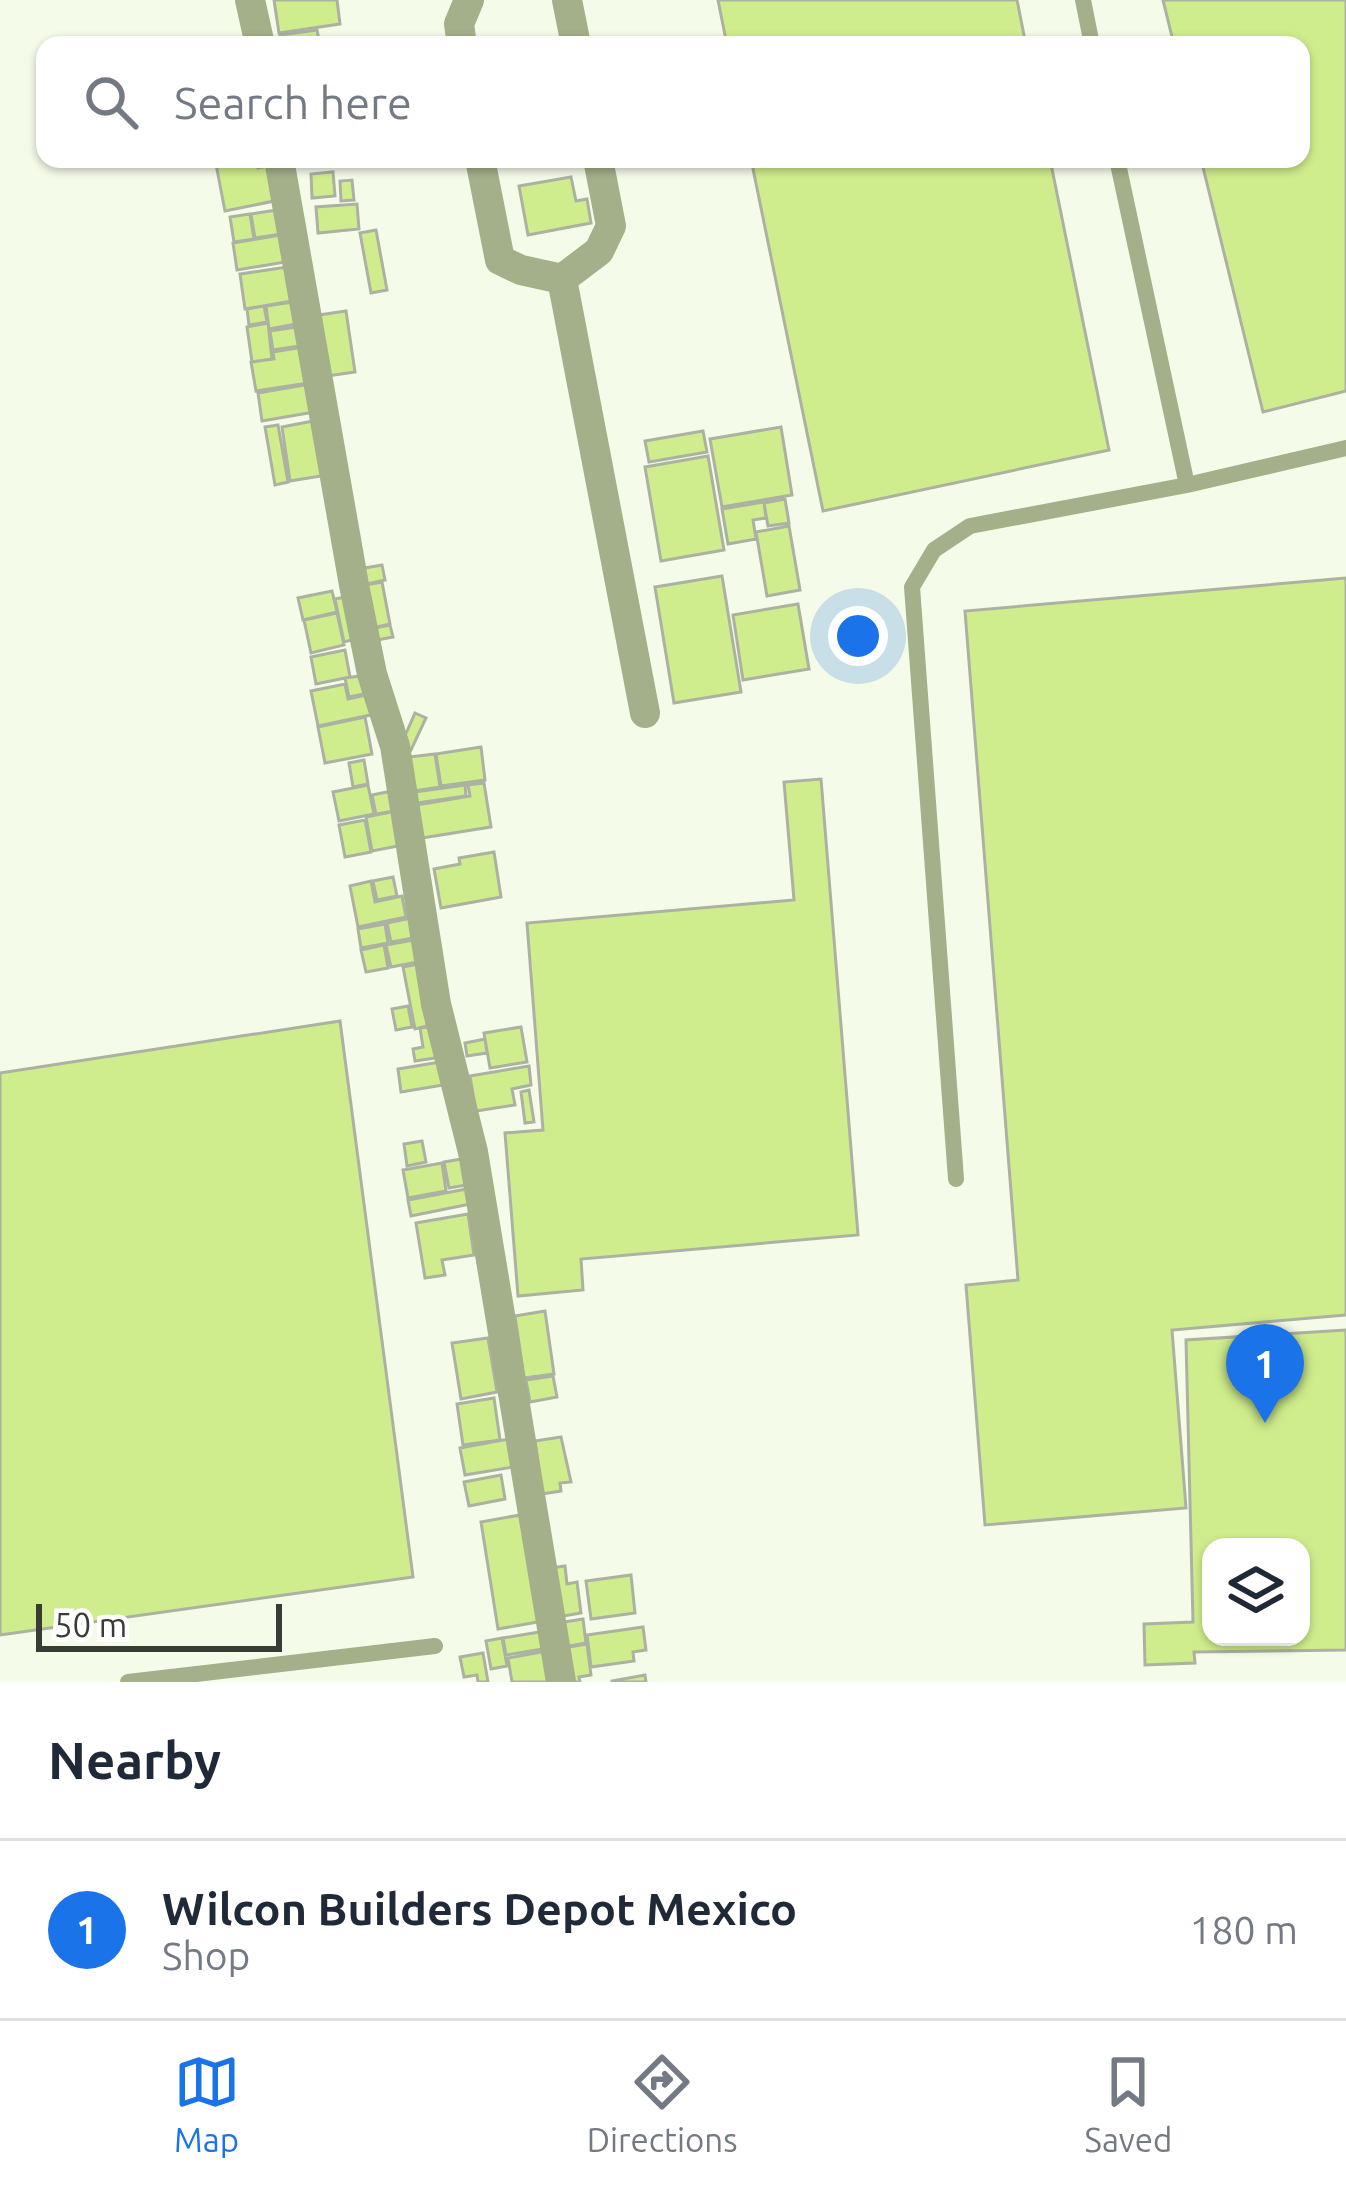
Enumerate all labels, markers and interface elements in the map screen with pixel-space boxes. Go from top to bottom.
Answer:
search box [36,36,1310,168]
icon: search [78,69,144,135]
text: Search here [174,77,412,128]
your location [828,606,888,666]
pin: 1 [1226,1324,1304,1423]
map controls [1202,1538,1310,1646]
button: layers [1202,1538,1310,1646]
scale bar [36,1598,282,1651]
text: 50 m [54,1606,127,1643]
text: Nearby [48,1731,221,1789]
text: Wilcon Builders Depot Mexico [162,1883,797,1934]
text: 1 [76,1908,98,1951]
text: 180 m [1189,1908,1298,1951]
text: Shop [162,1934,250,1977]
tab: Map [174,2049,240,2158]
tab: Directions [587,2049,737,2158]
tab: Saved [1085,2049,1172,2158]

